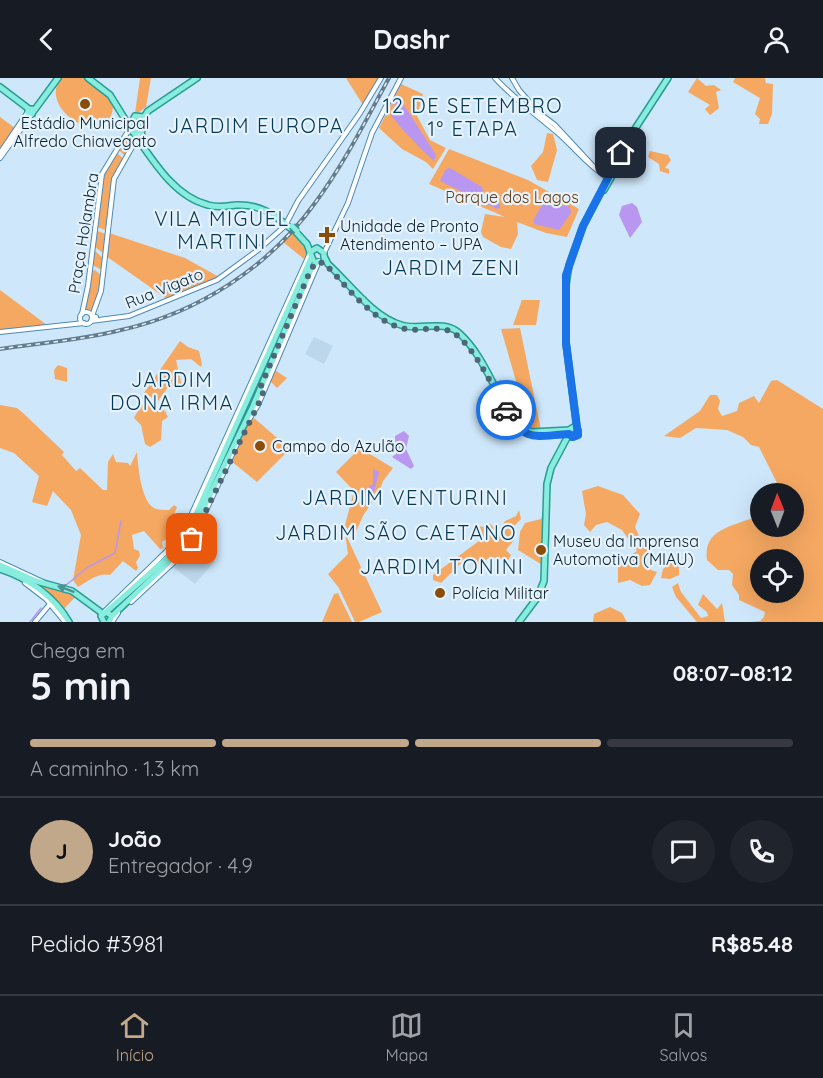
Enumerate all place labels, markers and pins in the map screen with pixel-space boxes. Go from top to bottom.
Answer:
marker: Estádio Municipal Alfredo Chiavegato [78,97,92,111]
place label: Estádio Municipal Alfredo Chiavegato [14,113,156,151]
pin [595,127,646,178]
place label: Unidade de Pronto Atendimento – UPA [340,216,482,254]
marker: Unidade de Pronto Atendimento – UPA [318,226,336,244]
place label: Campo do Azulão [272,436,404,456]
marker: Campo do Azulão [253,439,267,453]
pin [166,513,217,564]
place label: Museu da Imprensa Automotiva (MIAU) [553,531,699,569]
marker: Museu da Imprensa Automotiva (MIAU) [534,543,548,557]
place label: Polícia Militar [452,583,549,603]
marker: Polícia Militar [433,586,447,600]

